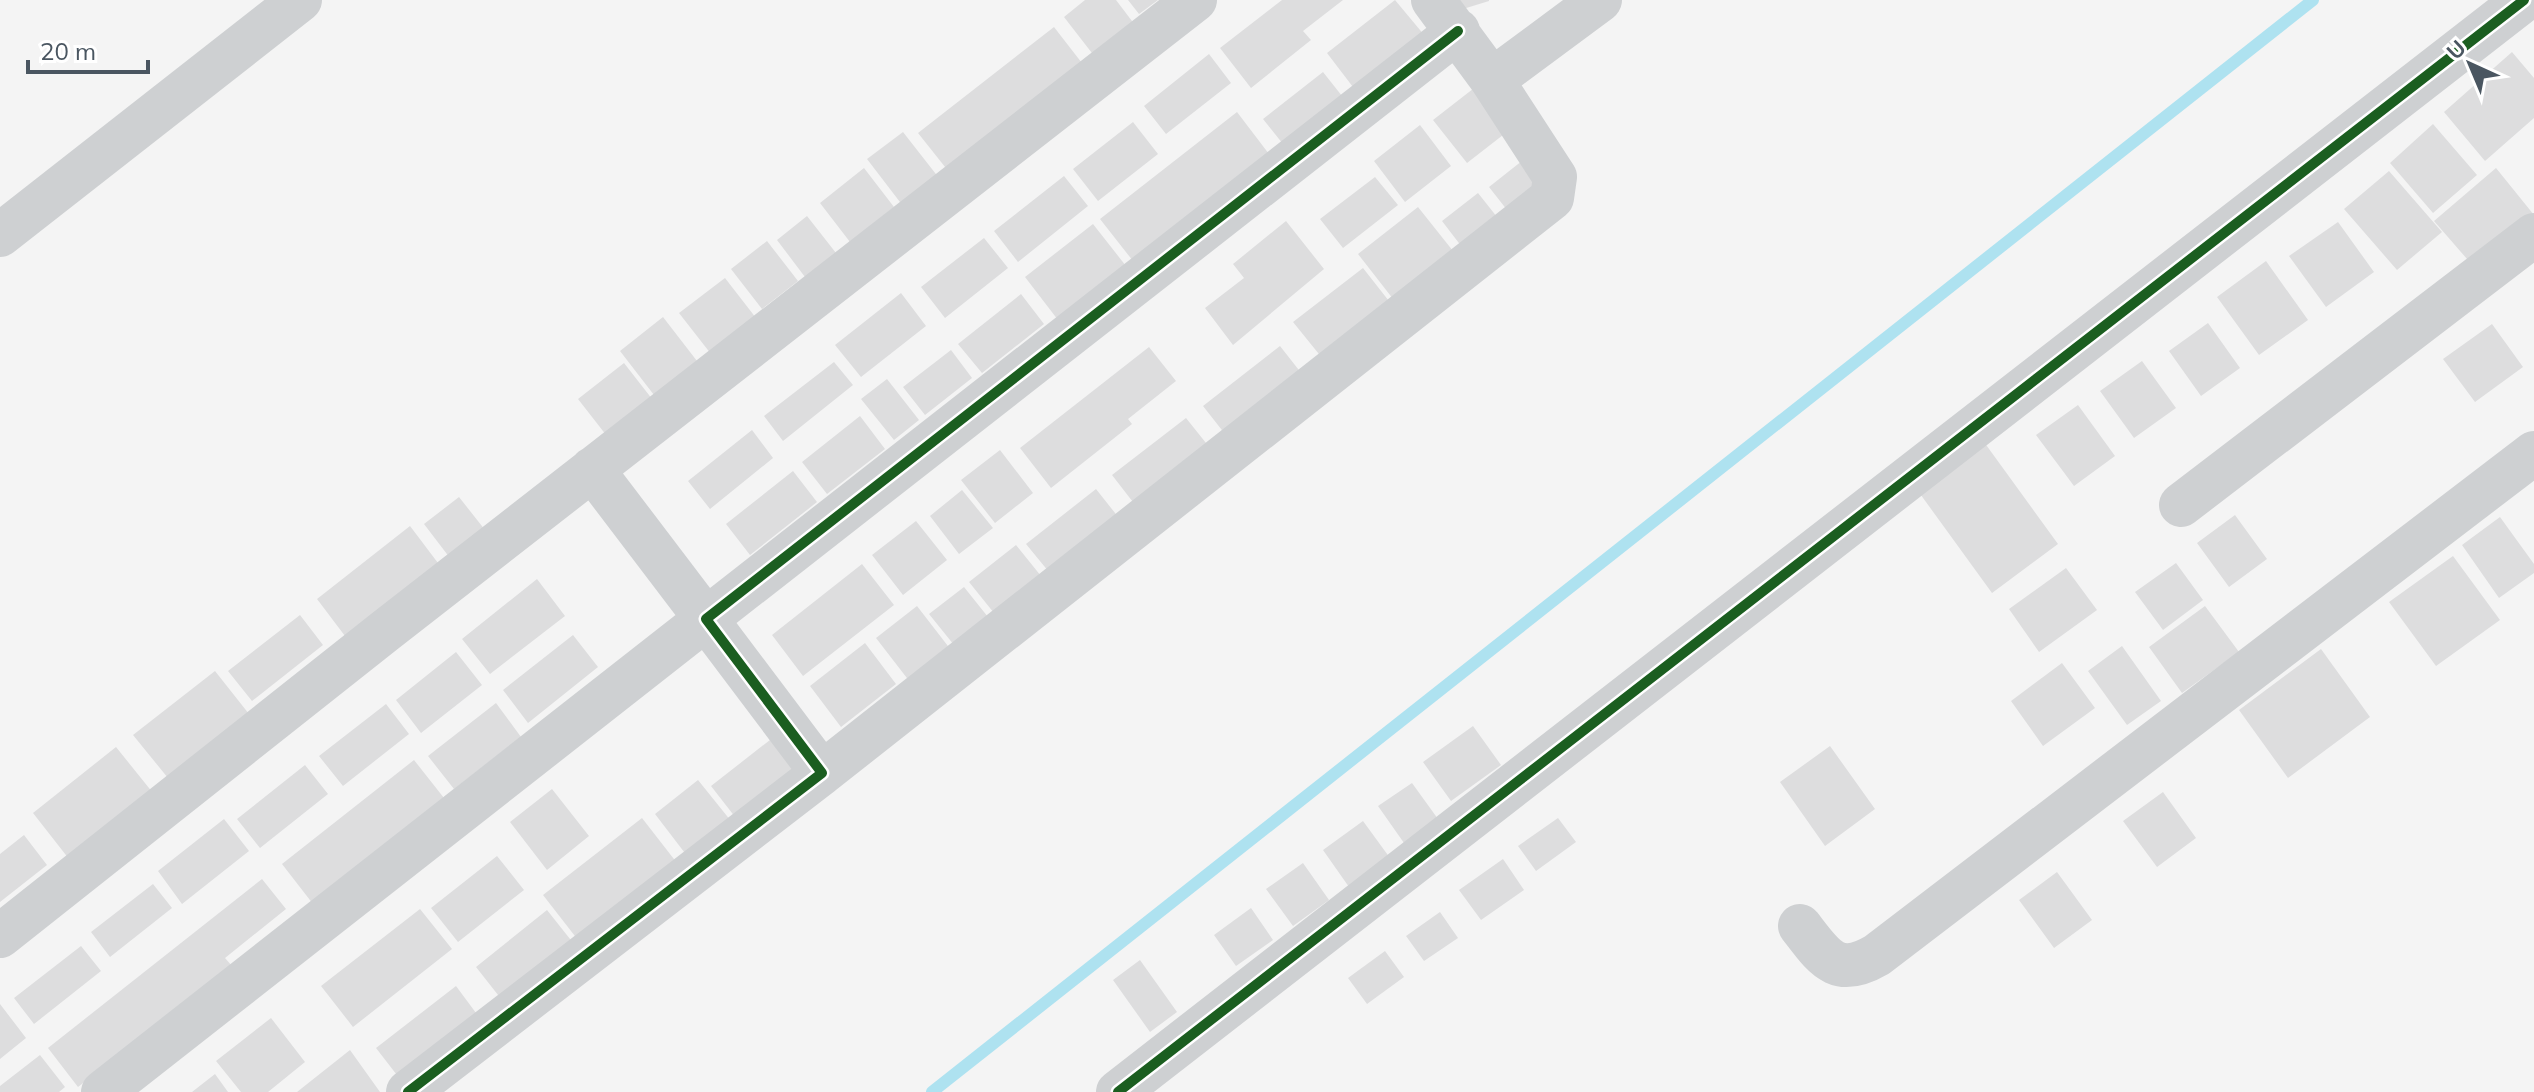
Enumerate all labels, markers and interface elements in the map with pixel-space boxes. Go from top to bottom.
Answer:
scale bar [28,24,148,74]
north arrow [2430,24,2510,104]
text: U [2441,34,2472,65]
text: 20 m [40,36,96,66]

